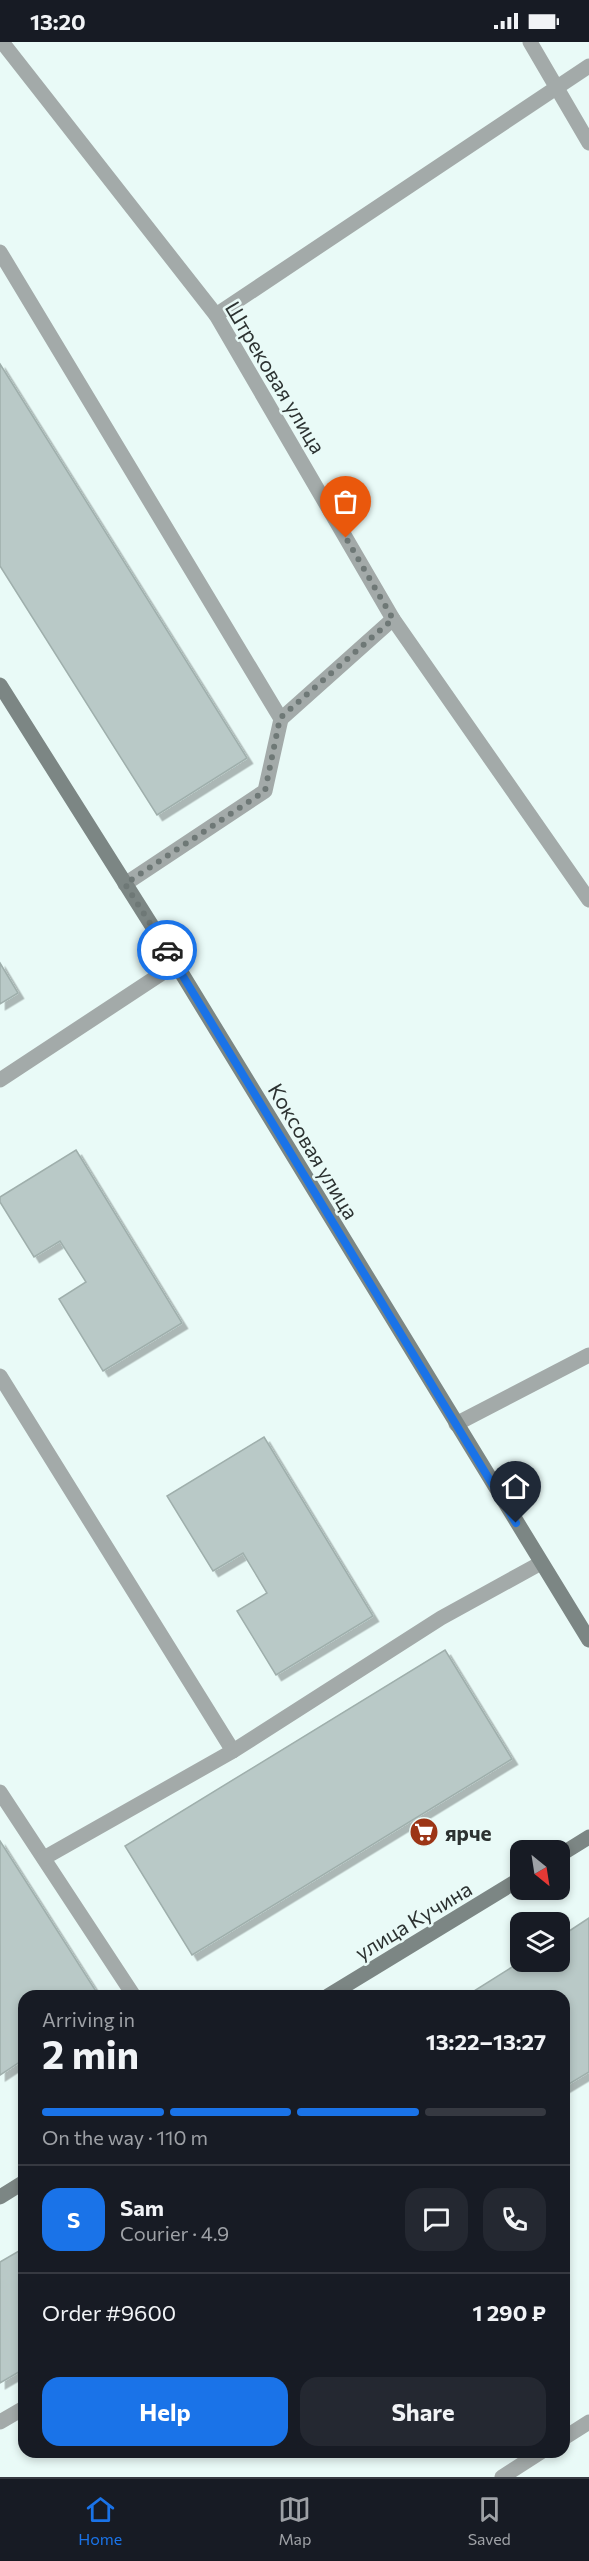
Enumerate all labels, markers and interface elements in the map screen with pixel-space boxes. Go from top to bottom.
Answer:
text: 13:20 [30,8,86,35]
street label: Штрековая улица [221,296,331,458]
pin [320,476,371,538]
icon: bag [329,485,362,518]
courier [137,920,197,980]
icon: car [151,934,184,967]
street label: Коксовая улица [264,1079,364,1223]
pin [490,1461,541,1523]
icon: home [499,1470,532,1503]
supermarket icon: ярче [408,1816,440,1848]
place label: ярче [445,1820,492,1845]
north arrow [510,1840,570,1900]
map controls [510,1840,570,1972]
street label: улица Кучина [350,1875,476,1965]
button: layers [510,1912,570,1972]
text: Arriving in [42,2007,135,2031]
text: 13:22–13:27 [426,2028,546,2055]
text: 2 min [42,2029,139,2077]
text: On the way · 110 m [42,2125,208,2149]
button: chat [405,2188,468,2251]
button: phone [483,2188,546,2251]
text: Sam [120,2194,164,2221]
text: S [67,2206,80,2233]
text: Courier · 4.9 [120,2221,229,2245]
text: Order #9600 [42,2299,176,2326]
text: 1 290 ₽ [473,2299,546,2326]
button: Help [42,2377,288,2446]
button: Share [300,2377,546,2446]
tab: Home [78,2493,122,2548]
tab: Map [278,2493,311,2548]
tab: Saved [468,2493,511,2548]

